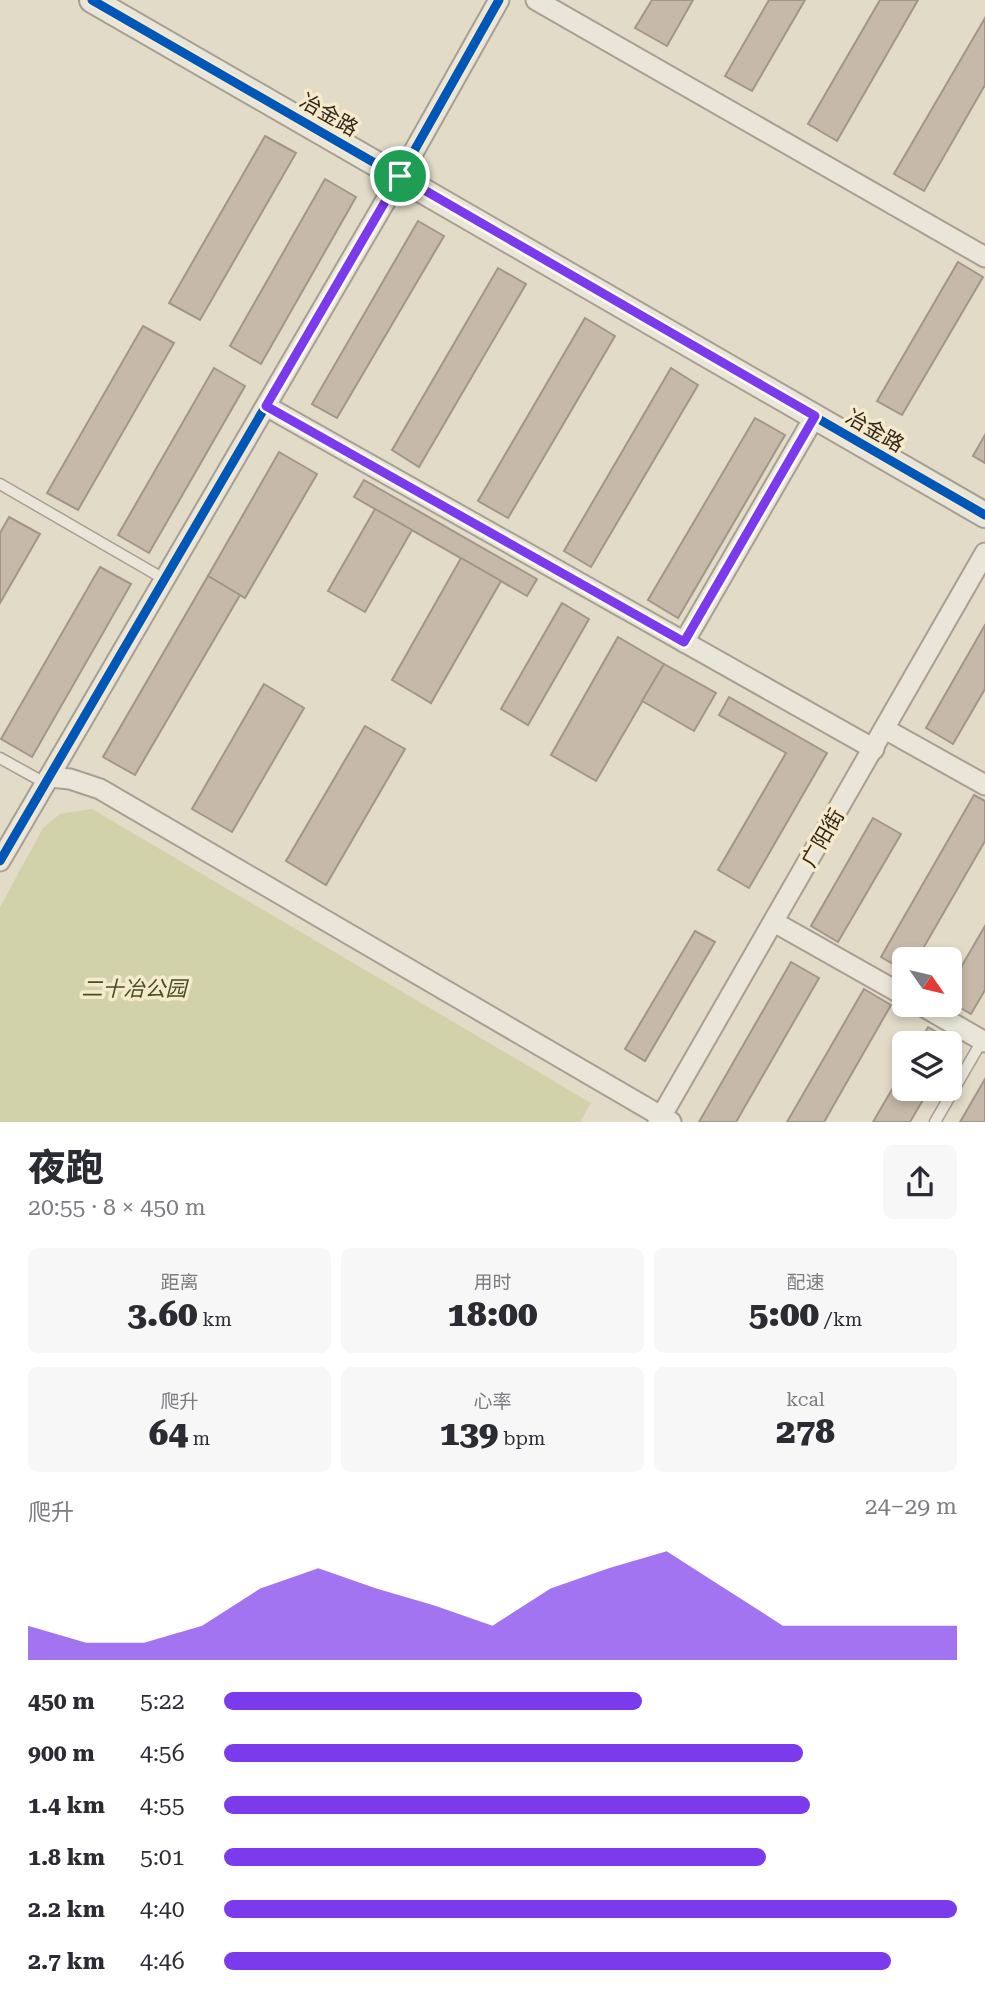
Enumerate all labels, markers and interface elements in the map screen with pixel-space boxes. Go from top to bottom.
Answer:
street label: 冶金路 [296,89,362,141]
pin [370,146,430,206]
icon: arrive [381,157,419,195]
street label: 冶金路 [842,405,908,457]
street label: 广阳街 [797,805,849,871]
north arrow [892,947,962,1017]
map controls [892,947,962,1101]
park label: 二十冶公园 [82,977,189,1001]
button: layers [892,1031,962,1101]
button: share [883,1145,957,1219]
text: 夜跑 [28,1146,104,1190]
text: 20:55 · 8 × 450 m [28,1194,206,1221]
text: 距离 [160,1271,199,1294]
text: 用时 [473,1271,512,1294]
text: 配速 [786,1271,825,1294]
text: 3.60 [127,1294,198,1335]
text: 18:00 [447,1294,538,1335]
text: 5:00 [749,1294,819,1335]
text: km [198,1308,232,1331]
text: /km [819,1308,862,1331]
text: kcal [786,1388,825,1411]
text: 爬升 [160,1390,199,1413]
text: 心率 [473,1390,512,1413]
text: 278 [776,1411,835,1452]
text: 64 [149,1413,188,1454]
text: 139 [440,1413,498,1454]
text: m [188,1427,210,1450]
text: bpm [498,1427,545,1450]
text: 24–29 m [865,1493,957,1520]
text: 爬升 [28,1499,74,1526]
text: 450 m [28,1688,95,1715]
text: 5:22 [140,1688,185,1715]
text: 900 m [28,1740,95,1767]
text: 4:56 [140,1740,185,1767]
text: 1.4 km [28,1792,105,1819]
text: 4:55 [140,1792,185,1819]
text: 1.8 km [28,1844,105,1871]
text: 5:01 [140,1844,185,1871]
text: 2.2 km [28,1896,105,1923]
text: 4:40 [140,1896,185,1923]
text: 2.7 km [28,1948,105,1975]
text: 4:46 [140,1948,185,1975]

